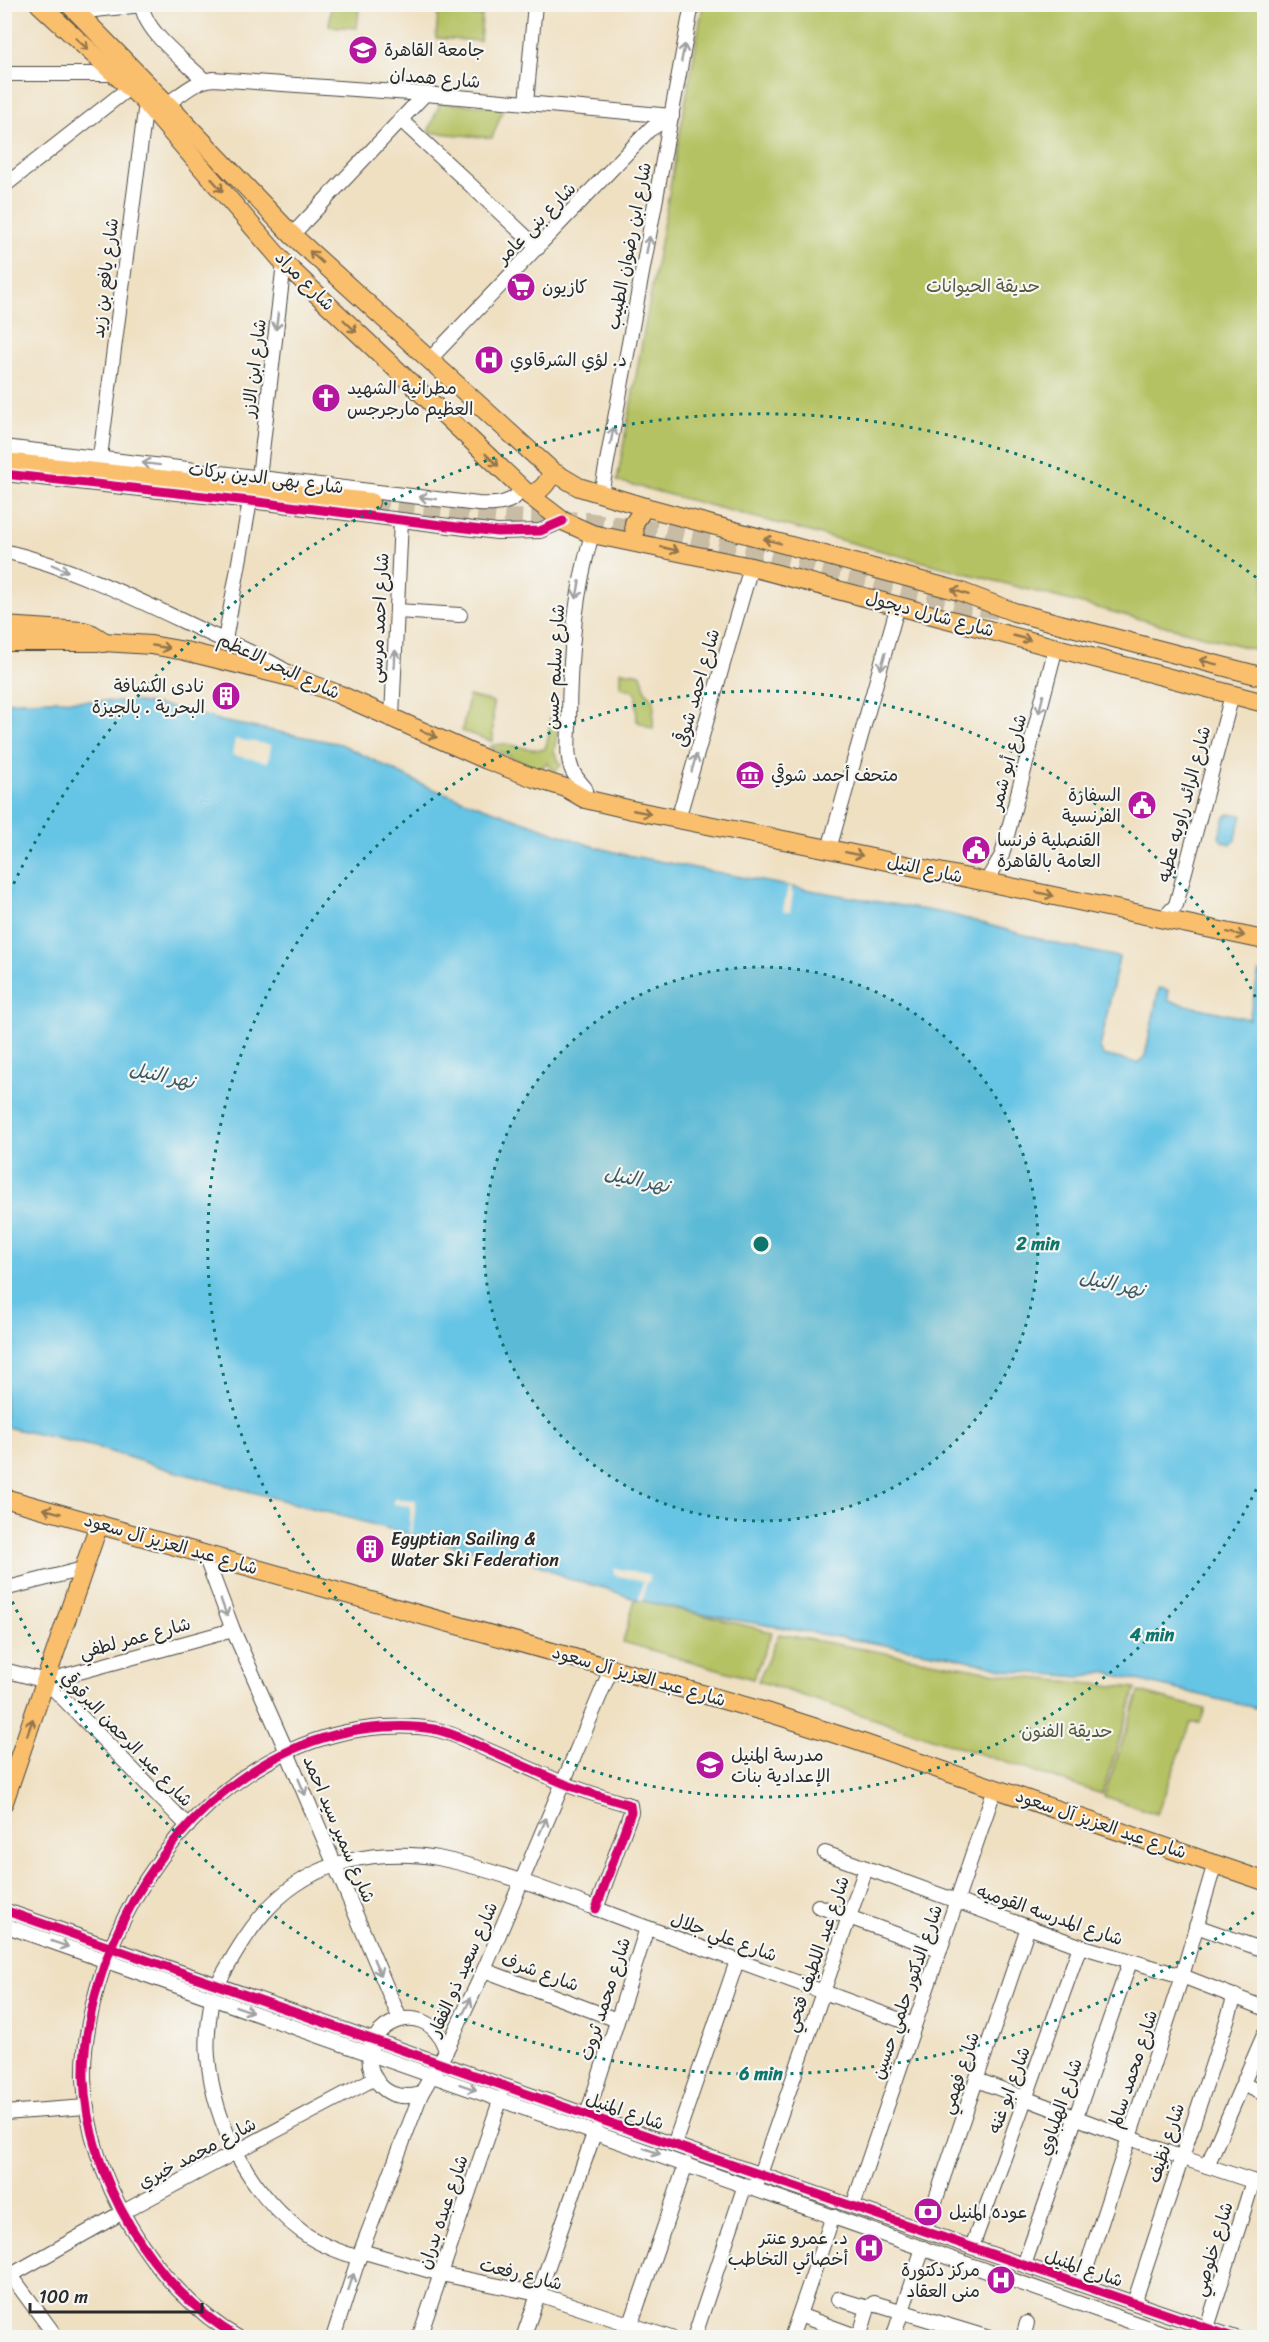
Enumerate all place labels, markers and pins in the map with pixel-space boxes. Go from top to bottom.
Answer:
school or university icon: جامعة القاهرة [347,34,379,66]
place label: جامعة القاهرة [384,34,485,66]
supermarket icon: كازيون [505,271,537,303]
place label: كازيون [542,271,588,303]
hospital icon: د. لؤي الشرقاوي [473,344,505,376]
place label: د. لؤي الشرقاوي [510,344,627,376]
place label: مطرانية الشهيد العظيم مارجرجس [347,372,473,425]
church icon: مطرانية الشهيد العظيم مارجرجس [310,382,342,414]
place label: نادى الكشافة البحرية . بالجيزة [92,670,205,723]
building icon: نادى الكشافة البحرية . بالجيزة [210,680,242,712]
museum icon: متحف أحمد شوقي [734,759,766,791]
place label: متحف أحمد شوقي [771,759,898,791]
place label: السفارة الفرنسية [1062,779,1121,832]
public building icon: السفارة الفرنسية [1126,789,1158,821]
place label: القنصلية فرنسا العامة بالقاهرة [997,824,1101,877]
public building icon: القنصلية فرنسا العامة بالقاهرة [960,834,992,866]
centre of rings [751,1234,771,1254]
place label: Egyptian Sailing & Water Ski Federation [391,1523,559,1576]
building icon: Egyptian Sailing & Water Ski Federation [354,1533,386,1565]
place label: مدرسة المنيل الإعدادية بنات [731,1739,830,1792]
school or university icon: مدرسة المنيل الإعدادية بنات [694,1749,726,1781]
bank icon: عوده المنيل [912,2196,944,2228]
place label: عوده المنيل [949,2196,1028,2228]
place label: د. عمرو عنتر أخصائي التخاطب [728,2222,849,2275]
hospital icon: د. عمرو عنتر أخصائي التخاطب [853,2232,885,2264]
place label: مركز دكتورة منى العقاد [901,2254,980,2307]
hospital icon: مركز دكتورة منى العقاد [985,2264,1017,2296]

